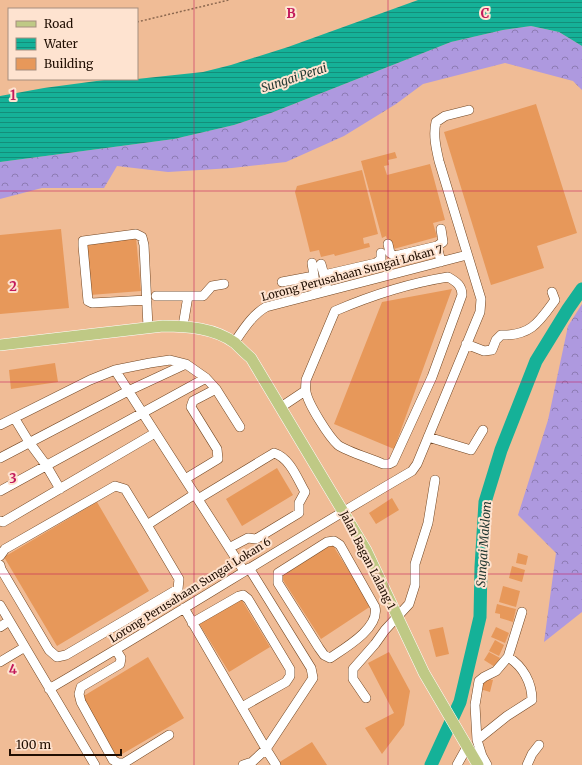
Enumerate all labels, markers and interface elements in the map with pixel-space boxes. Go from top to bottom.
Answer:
text: B [286,5,296,22]
text: C [481,5,490,22]
legend [8,8,138,80]
text: Road [44,16,73,31]
text: Water [43,36,79,51]
text: Building [44,56,94,71]
water label: Sungai Perai [259,60,329,95]
text: 1 [10,87,16,104]
street label: Lorong Perusahaan Sungai Lokan 7 [260,242,444,304]
text: 2 [9,278,17,295]
text: 3 [9,470,17,487]
water label: Sungai Maklom [473,501,494,587]
street label: Jalan Bagan Lalang 1 [337,507,399,612]
street label: Lorong Perusahaan Sungai Lokan 6 [107,534,274,646]
text: 4 [9,661,18,678]
scale bar [10,731,121,757]
text: 100 m [16,737,51,752]

